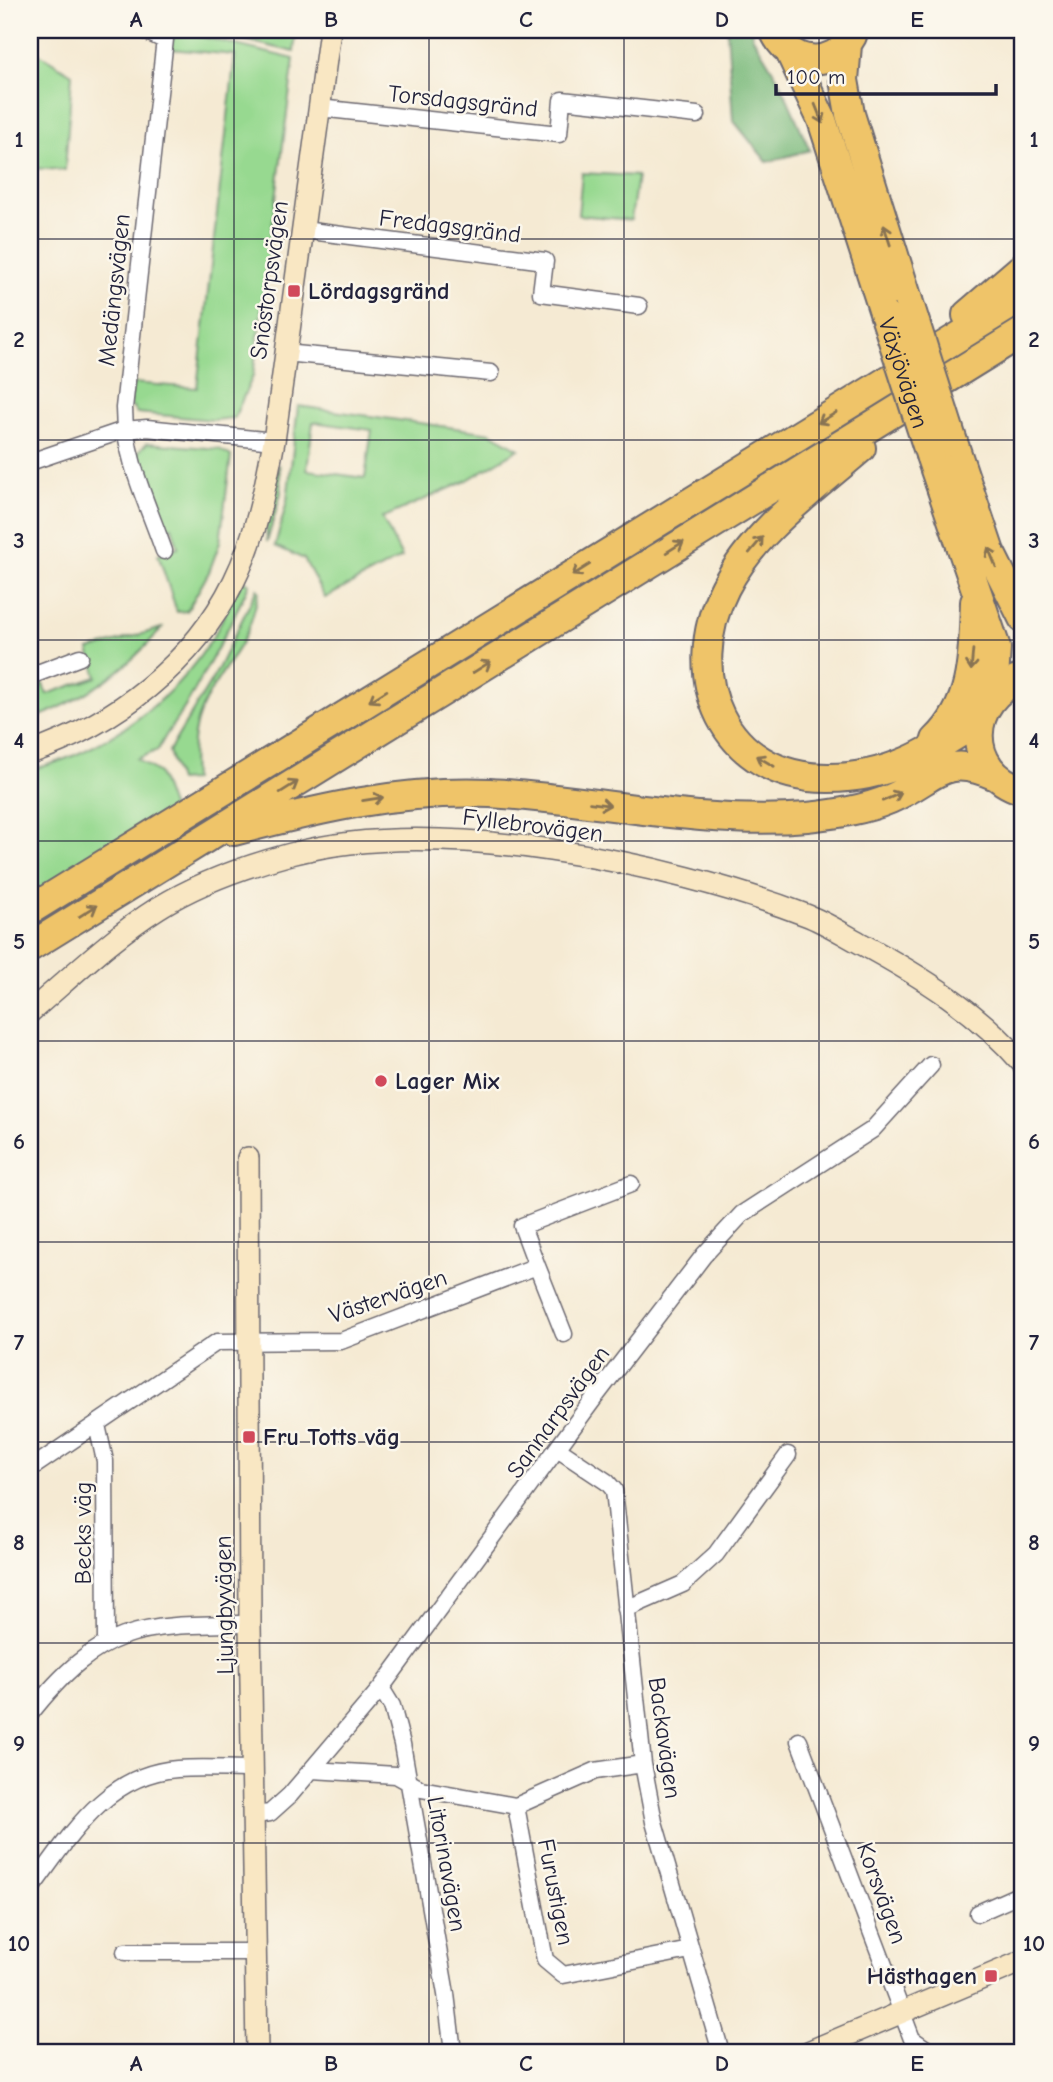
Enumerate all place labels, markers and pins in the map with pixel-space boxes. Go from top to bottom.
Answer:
place label: Lördagsgränd [308,277,450,305]
marker: Lördagsgränd [286,283,302,299]
place label: Lager Mix [395,1067,500,1095]
marker: Lager Mix [373,1073,389,1089]
place label: Fru Totts väg [263,1423,400,1451]
marker: Fru Totts väg [241,1429,257,1445]
place label: Hästhagen [867,1962,977,1990]
marker: Hästhagen [983,1968,999,1984]

